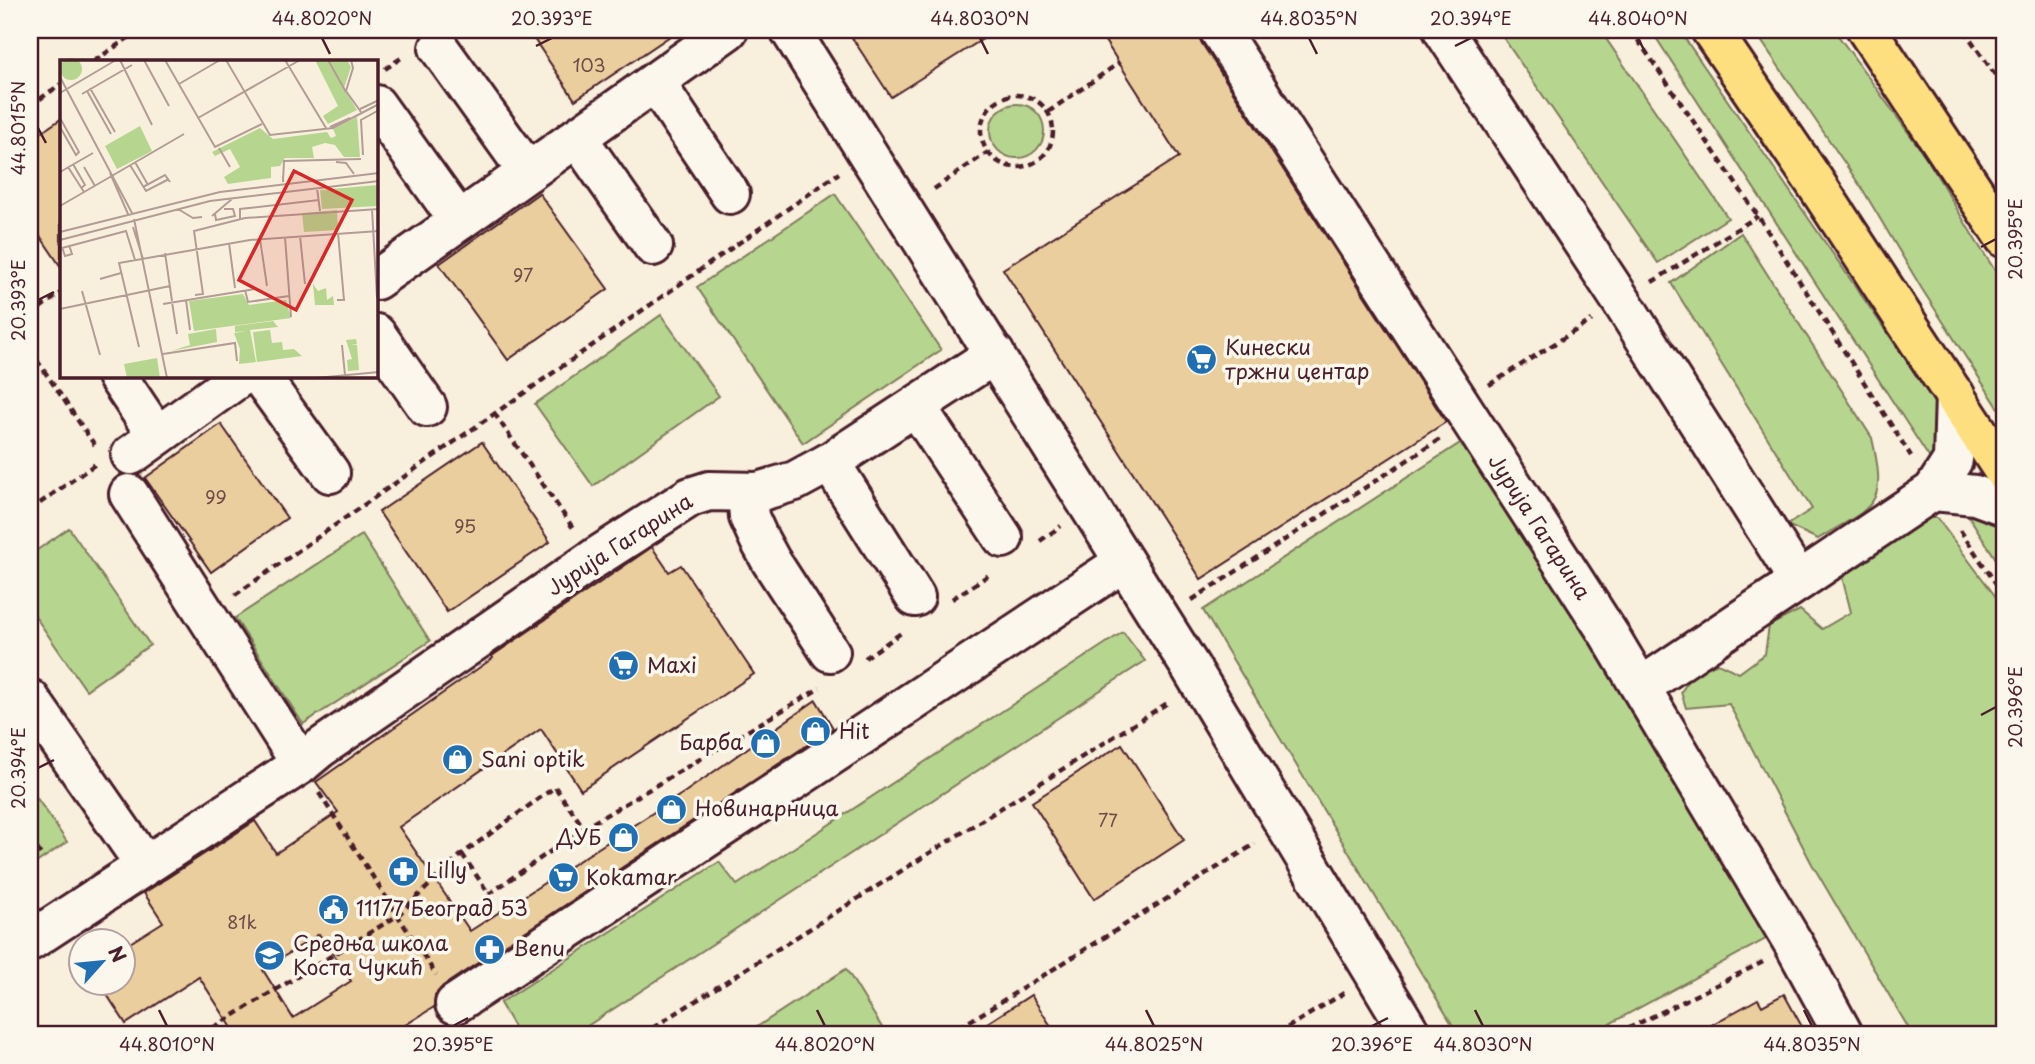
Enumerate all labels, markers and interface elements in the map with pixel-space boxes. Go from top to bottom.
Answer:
text: 44.8020°N [272,4,372,31]
text: 20.393°E [511,4,593,31]
text: 44.8030°N [930,4,1030,31]
text: 44.8035°N [1260,4,1358,31]
text: 20.394°E [1430,4,1512,31]
text: 44.8040°N [1588,4,1688,31]
house number: 103 [572,51,606,78]
inset map [60,60,378,378]
text: 44.8015°N [4,81,31,175]
text: 20.395°E [2001,198,2028,280]
text: 20.393°E [4,259,31,341]
house number: 97 [513,261,533,288]
place label: Кинески тржни центар [1225,330,1369,386]
supermarket icon: Кинески тржни центар [1185,343,1219,377]
street label: Јурија Гагарина [1481,447,1600,606]
house number: 99 [205,483,227,510]
street label: Јурија Гагарина [540,484,699,603]
house number: 95 [454,512,476,539]
place label: Maxi [647,648,697,680]
supermarket icon: Maxi [607,649,641,683]
text: 20.396°E [2001,666,2028,748]
place label: Hit [839,714,870,746]
shop icon: Hit [799,715,833,749]
place label: Барба [679,725,743,757]
shop icon: Барба [749,726,783,760]
text: 20.394°E [4,727,31,809]
place label: Sani optik [481,742,585,774]
shop icon: Sani optik [441,743,475,777]
place label: Новинарница [695,791,839,823]
shop icon: Новинарница [655,792,689,826]
house number: 77 [1098,806,1118,833]
place label: ДУБ [556,820,601,852]
shop icon: ДУБ [607,821,641,855]
place label: Lilly [426,853,467,885]
pharmacy icon: Lilly [386,854,420,888]
place label: Kokamar [586,860,677,892]
supermarket icon: Kokamar [546,861,580,895]
place label: 11177 Београд 53 [356,891,528,923]
public building icon: 11177 Београд 53 [316,892,350,926]
house number: 81k [227,908,257,935]
place label: Средња школа Коста Чукић [293,926,448,982]
north arrow [66,928,136,998]
place label: Benu [513,931,565,963]
pharmacy icon: Benu [473,932,507,966]
school or university icon: Средња школа Коста Чукић [253,939,287,973]
text: N [102,941,134,967]
text: 44.8010°N [119,1030,215,1057]
text: 20.395°E [412,1030,494,1057]
text: 44.8020°N [775,1030,875,1057]
text: 44.8025°N [1105,1030,1203,1057]
text: 20.396°E [1331,1030,1413,1057]
text: 44.8030°N [1433,1030,1533,1057]
text: 44.8035°N [1763,1030,1861,1057]

